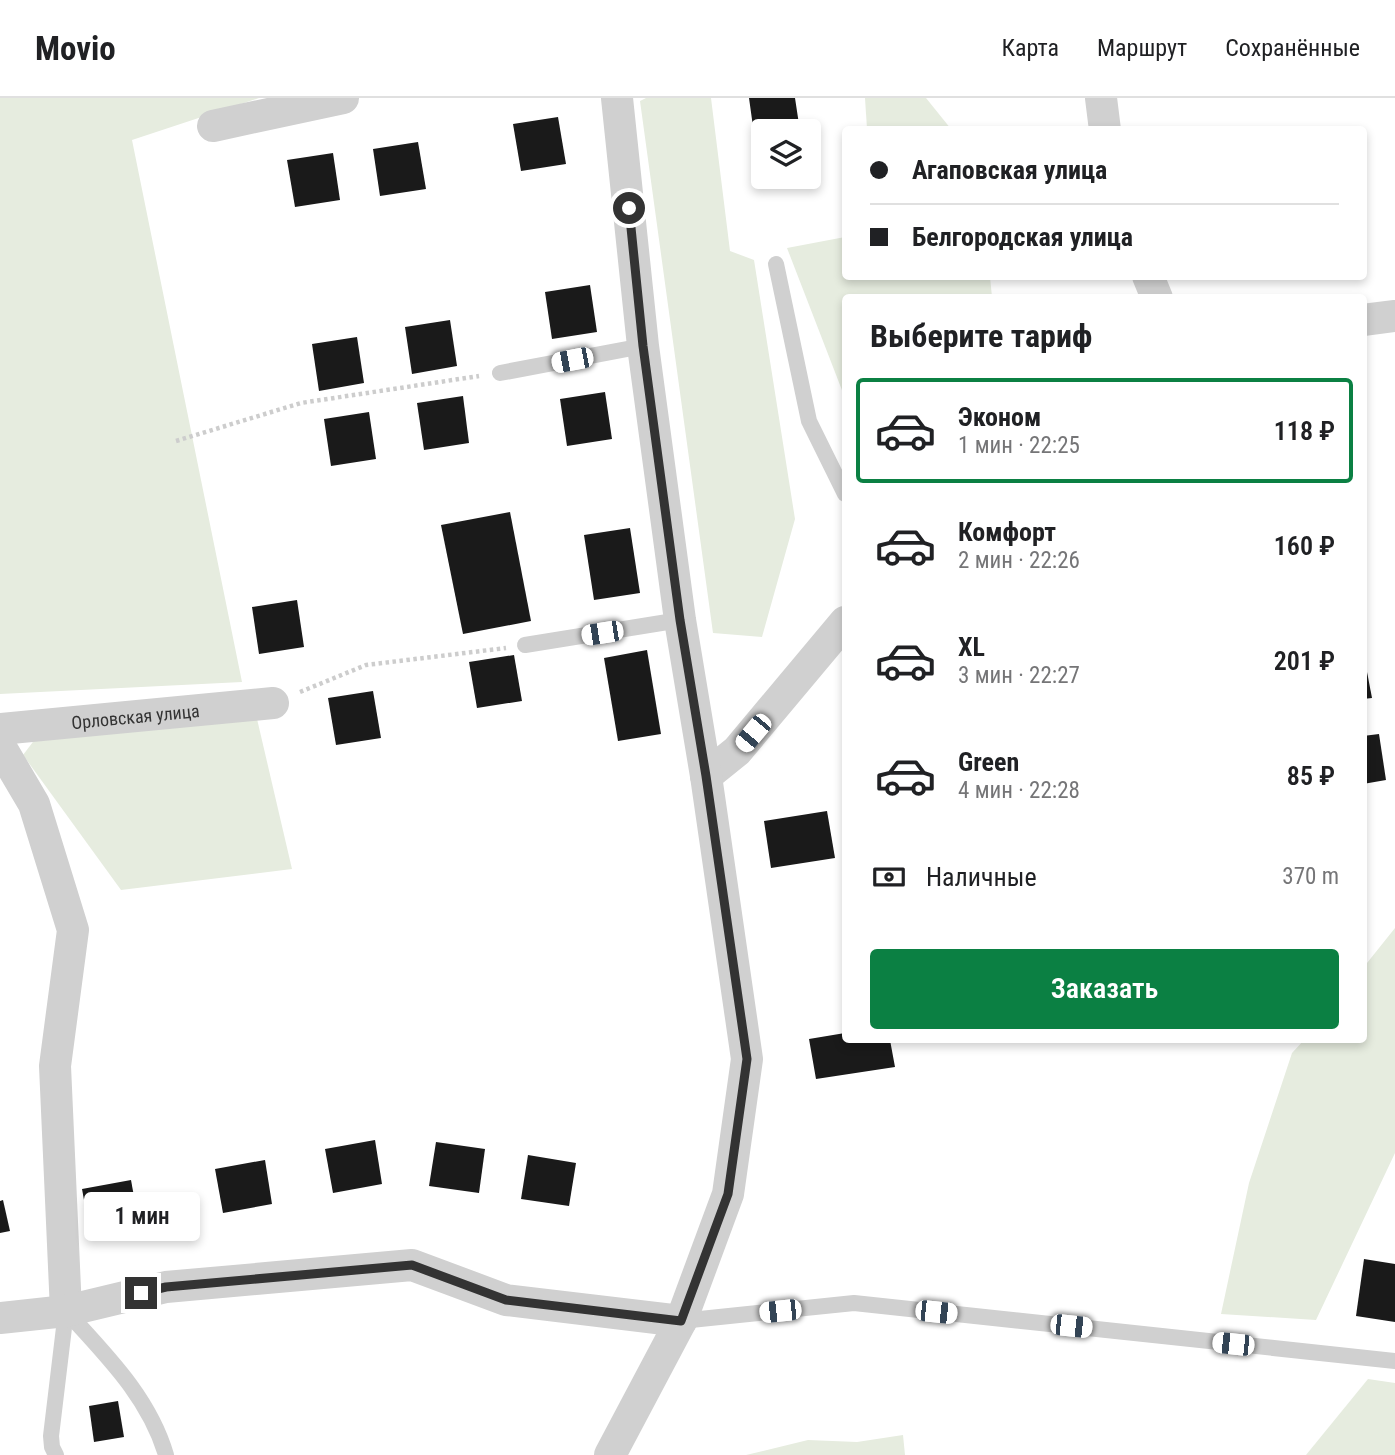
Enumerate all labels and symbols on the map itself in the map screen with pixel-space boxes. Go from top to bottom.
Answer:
route start [613,192,645,224]
car [550,346,595,374]
car [580,619,625,647]
street label: Орловская улица [70,700,201,733]
car [732,710,775,756]
callout: 1 мин [83,1192,199,1240]
route end [125,1277,157,1309]
car [759,1298,802,1324]
car [915,1299,958,1325]
car [1050,1313,1093,1339]
car [1212,1331,1255,1357]

